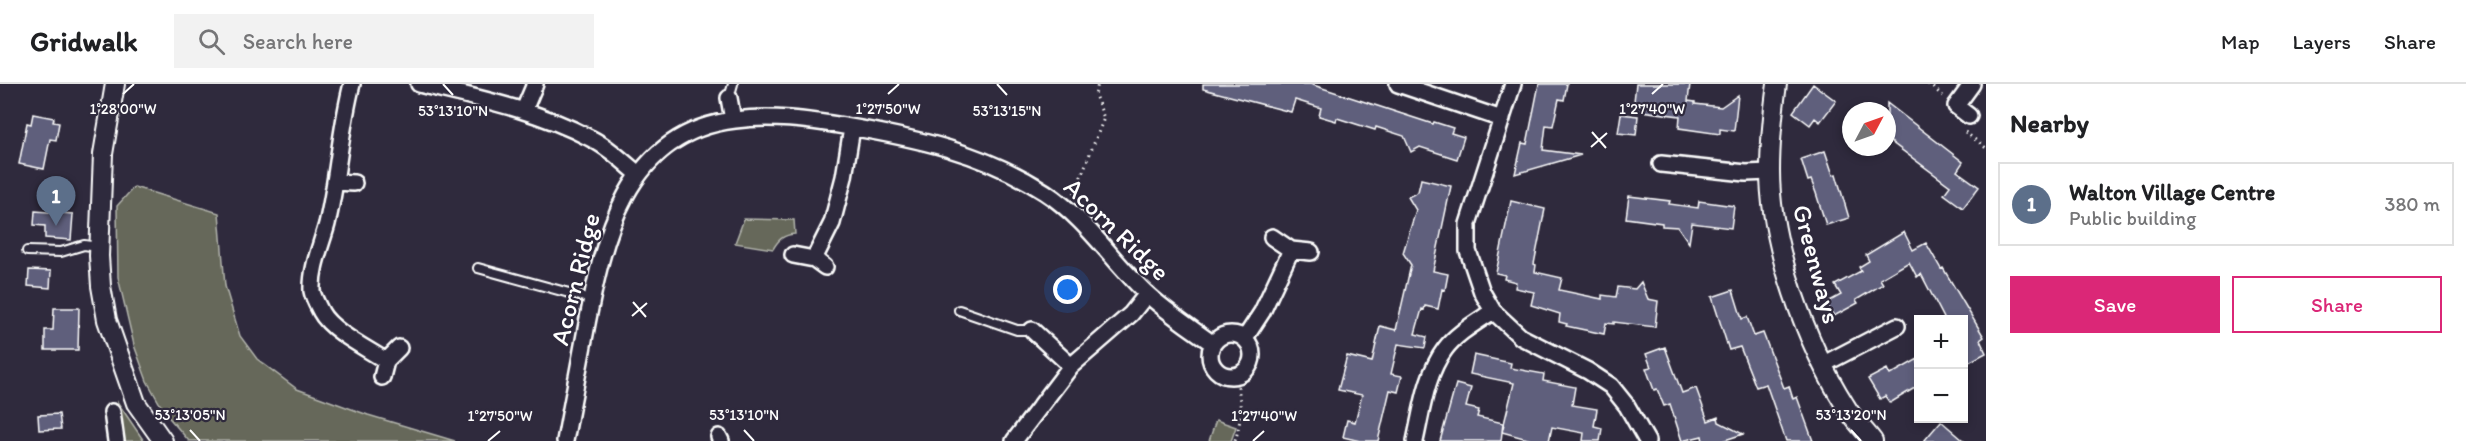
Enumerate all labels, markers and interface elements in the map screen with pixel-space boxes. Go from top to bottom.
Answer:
search box [174,14,594,68]
text: Gridwalk [30,24,138,58]
icon: search [195,25,228,58]
text: Search here [243,28,353,55]
text: Map [2221,29,2260,54]
text: Layers [2293,29,2351,54]
text: Share [2384,29,2436,54]
text: 1°28'00"W [89,100,157,118]
text: 1°27'50"W [856,100,921,118]
text: 1°27'40"W [1619,100,1685,118]
text: 53°13'10"N [418,102,488,120]
text: 53°13'15"N [973,102,1041,120]
north arrow [1842,102,1896,156]
text: Nearby [2010,107,2089,139]
street label: Acorn Ridge [1057,171,1177,287]
pin: 1 [36,176,76,226]
text: Walton Village Centre [2069,179,2275,206]
text: 1 [2027,192,2036,216]
text: 380 m [2385,192,2440,216]
street label: Greenways [1786,201,1848,327]
text: Public building [2069,206,2196,230]
street label: Acorn Ridge [543,210,607,348]
your location [1053,275,1082,304]
button: Save [2010,276,2220,333]
button: Share [2232,276,2442,333]
map controls [1914,315,1968,423]
button: + [1914,315,1968,369]
button: − [1914,369,1968,423]
text: 53°13'05"N [154,406,226,424]
text: 53°13'10"N [709,406,779,424]
text: 53°13'20"N [1815,406,1887,424]
text: 1°27'50"W [468,407,533,425]
text: 1°27'40"W [1231,407,1297,425]

